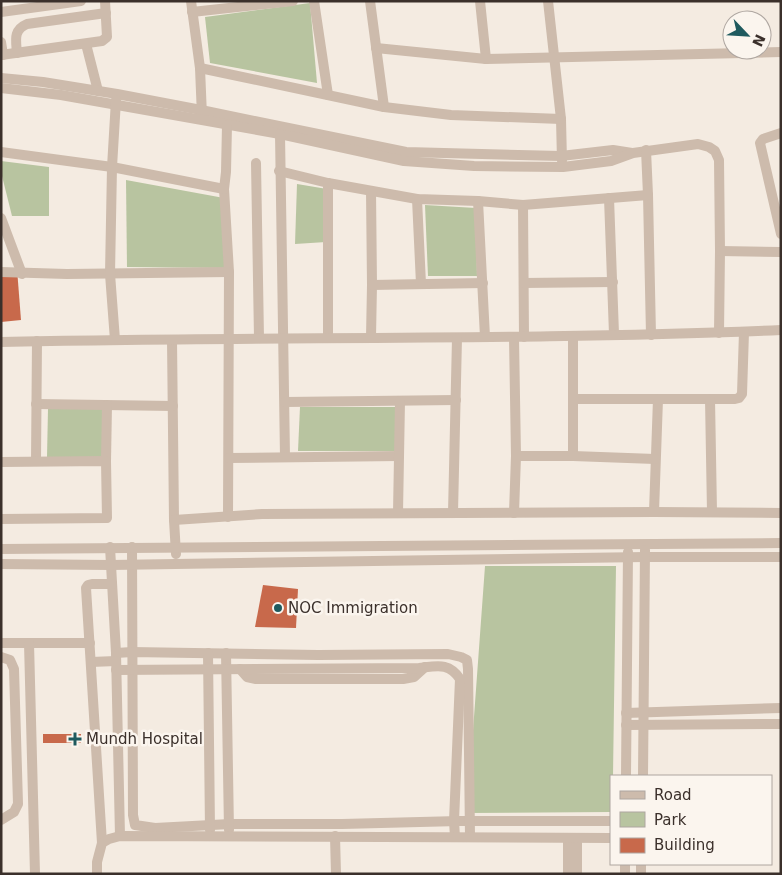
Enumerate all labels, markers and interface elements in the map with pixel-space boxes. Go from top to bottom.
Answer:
north arrow [722,10,772,60]
text: N [749,32,769,49]
place label: NOC Immigration [288,599,418,617]
marker: NOC Immigration [272,602,284,614]
place label: Mundh Hospital [86,730,203,748]
marker: Mundh Hospital [68,732,82,746]
legend [610,775,772,865]
text: Road [654,786,692,804]
text: Park [654,811,687,829]
text: Building [654,836,715,854]

